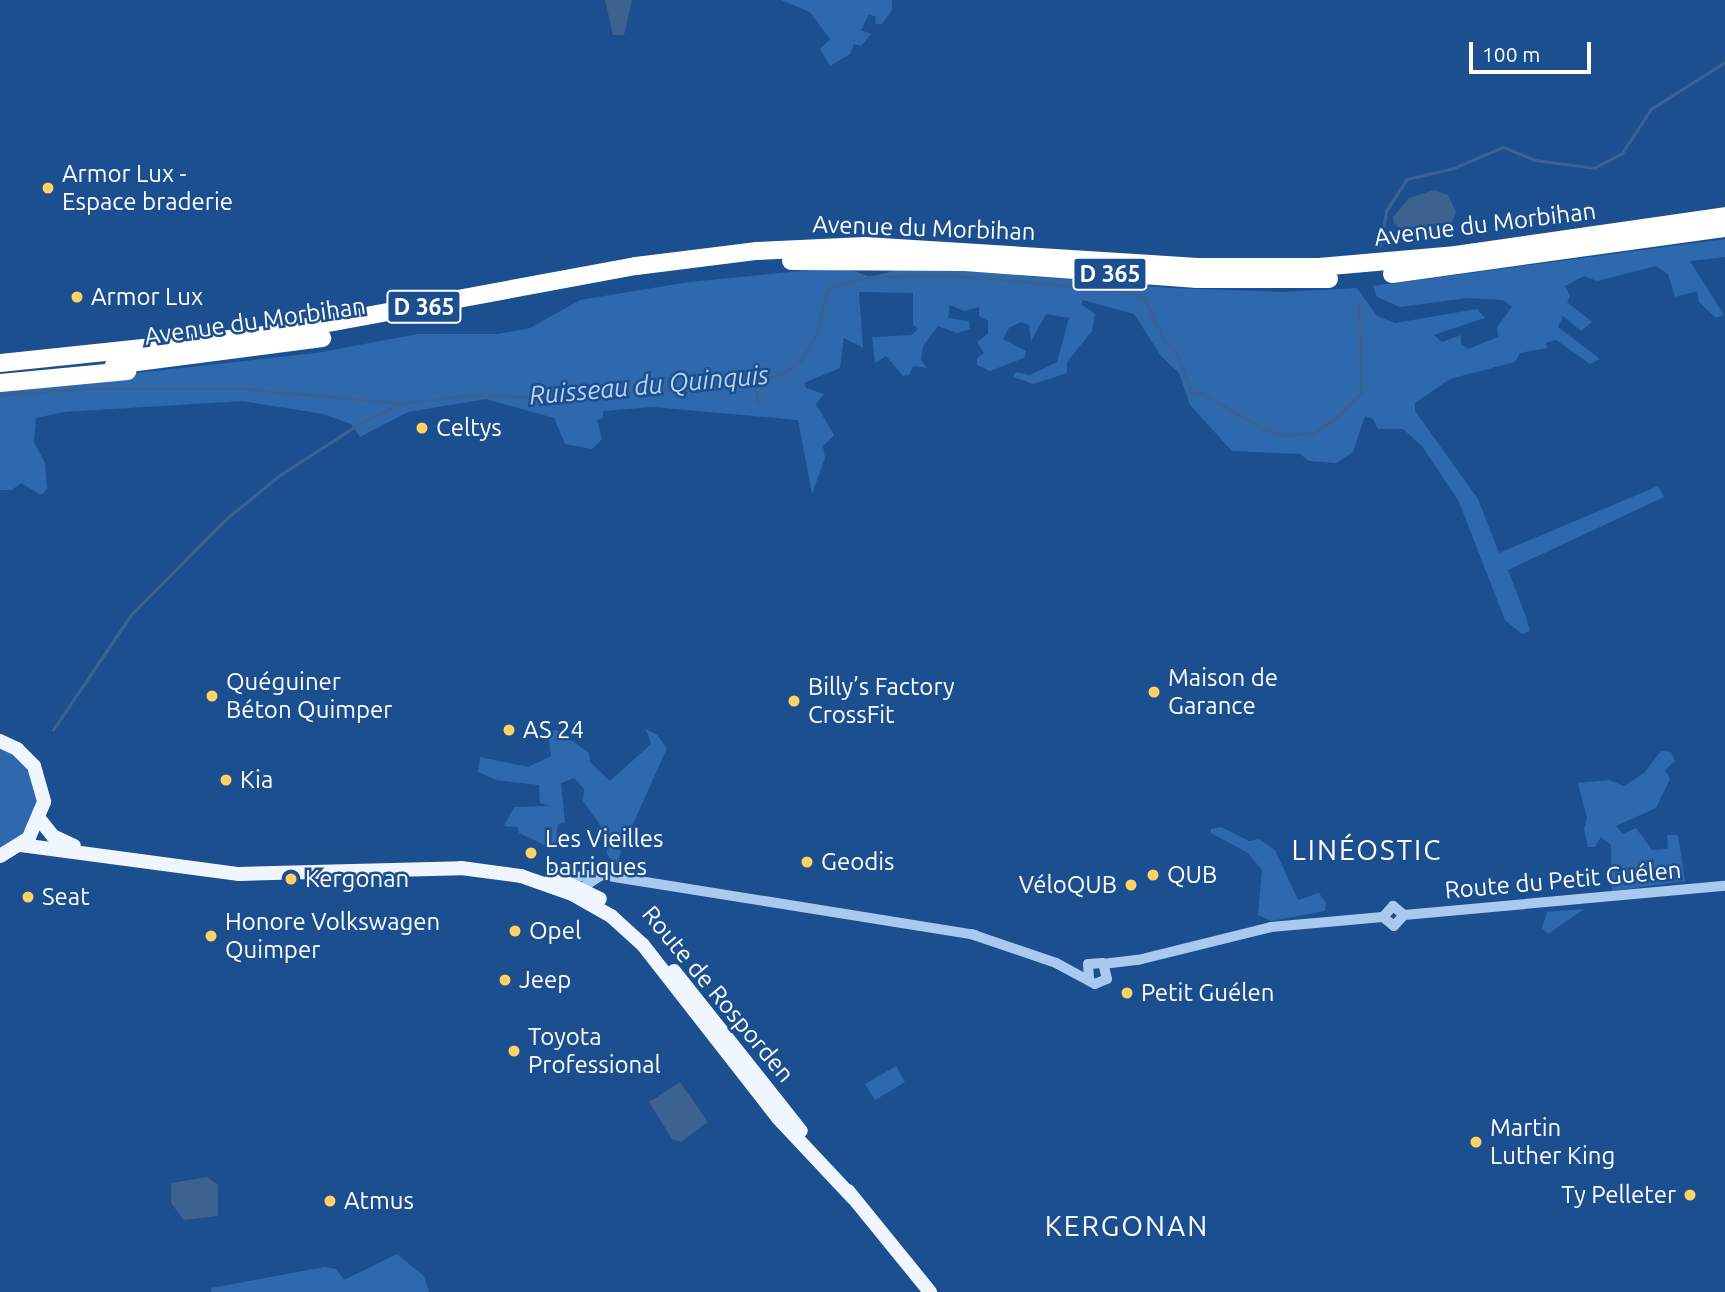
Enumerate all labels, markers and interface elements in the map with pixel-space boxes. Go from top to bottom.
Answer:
scale bar [1473,28,1596,72]
text: 100 m [1482,42,1540,66]
place label: Armor Lux - Espace braderie [62,160,233,216]
marker: Armor Lux - Espace braderie [40,180,56,196]
street label: Avenue du Morbihan [1372,196,1598,252]
street label: Avenue du Morbihan [812,210,1036,246]
road number: D 365 [1072,255,1148,294]
place label: Armor Lux [91,283,203,311]
road number: D 365 [386,288,462,326]
marker: Armor Lux [69,289,85,305]
street label: Avenue du Morbihan [142,291,368,351]
water label: Ruisseau du Quinquis [528,359,770,411]
place label: Celtys [436,414,502,442]
marker: Celtys [414,420,430,436]
place label: Maison de Garance [1168,664,1278,720]
place label: Quéguiner Béton Quimper [226,668,392,724]
place label: Billy’s Factory CrossFit [808,673,955,729]
marker: Maison de Garance [1146,684,1162,700]
marker: Quéguiner Béton Quimper [204,688,220,704]
marker: Billy’s Factory CrossFit [786,693,802,709]
place label: AS 24 [523,716,584,744]
marker: AS 24 [501,722,517,738]
place label: Kia [240,766,273,794]
marker: Kia [218,772,234,788]
place label: Les Vieilles barriques [545,825,664,881]
district label: LINÉOSTIC [1293,833,1441,867]
marker: Les Vieilles barriques [523,845,539,861]
place label: Geodis [821,848,894,876]
marker: Geodis [799,854,815,870]
street label: Route du Petit Guélen [1443,855,1683,905]
place label: QUB [1167,861,1217,889]
place label: Kergonan [305,865,409,893]
marker: QUB [1145,867,1161,883]
marker: Kergonan [283,871,299,887]
place label: VéloQUB [1019,871,1117,899]
marker: VéloQUB [1123,877,1139,893]
place label: Seat [42,883,90,911]
marker: Seat [20,889,36,905]
street label: Route de Rosporden [636,900,800,1088]
place label: Honore Volkswagen Quimper [225,908,440,964]
place label: Opel [529,917,581,945]
marker: Opel [507,923,523,939]
marker: Honore Volkswagen Quimper [203,928,219,944]
place label: Jeep [519,966,571,994]
marker: Jeep [497,972,513,988]
place label: Petit Guélen [1141,979,1274,1007]
marker: Petit Guélen [1119,985,1135,1001]
place label: Toyota Professional [528,1023,661,1079]
marker: Toyota Professional [506,1043,522,1059]
place label: Martin Luther King [1490,1114,1615,1170]
marker: Martin Luther King [1468,1134,1484,1150]
place label: Ty Pelleter [1561,1181,1676,1209]
place label: Atmus [344,1187,414,1215]
marker: Ty Pelleter [1682,1187,1698,1203]
marker: Atmus [322,1193,338,1209]
district label: KERGONAN [1046,1209,1208,1243]

